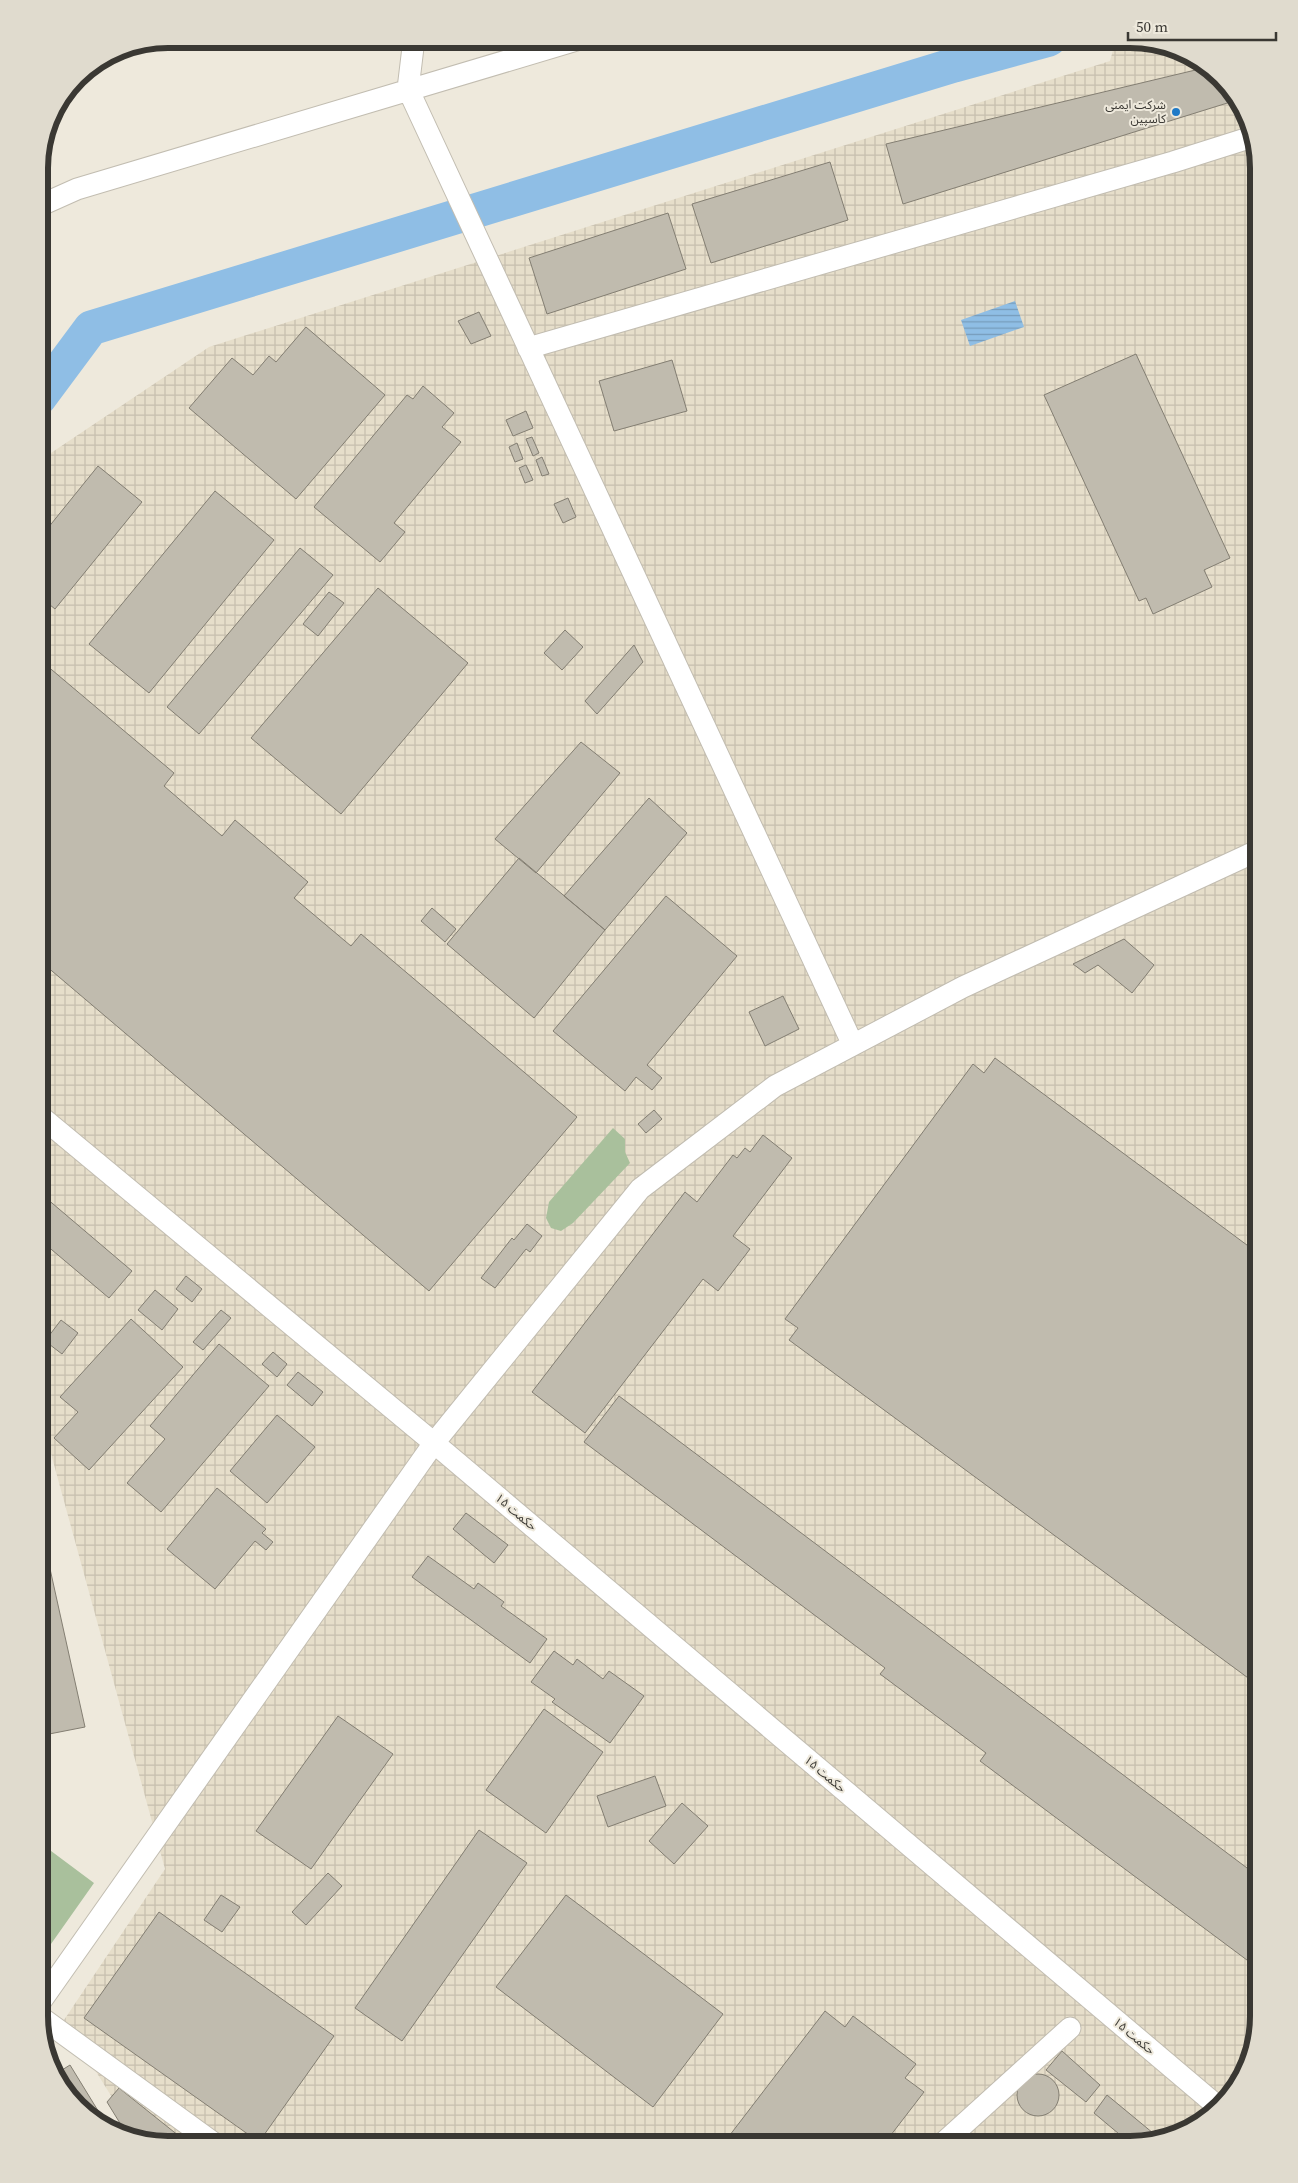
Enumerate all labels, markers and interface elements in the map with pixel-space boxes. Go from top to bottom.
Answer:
scale bar [1128,10,1276,42]
text: 50 m [1136,16,1168,37]
place label: شرکت ایمنی کاسپین [1105,97,1167,127]
marker: شرکت ایمنی کاسپین [1170,106,1182,118]
street label: حکمت ۱۵ [492,1490,540,1534]
street label: حکمت ۱۵ [801,1752,849,1796]
street label: حکمت ۱۵ [1110,2014,1158,2058]

